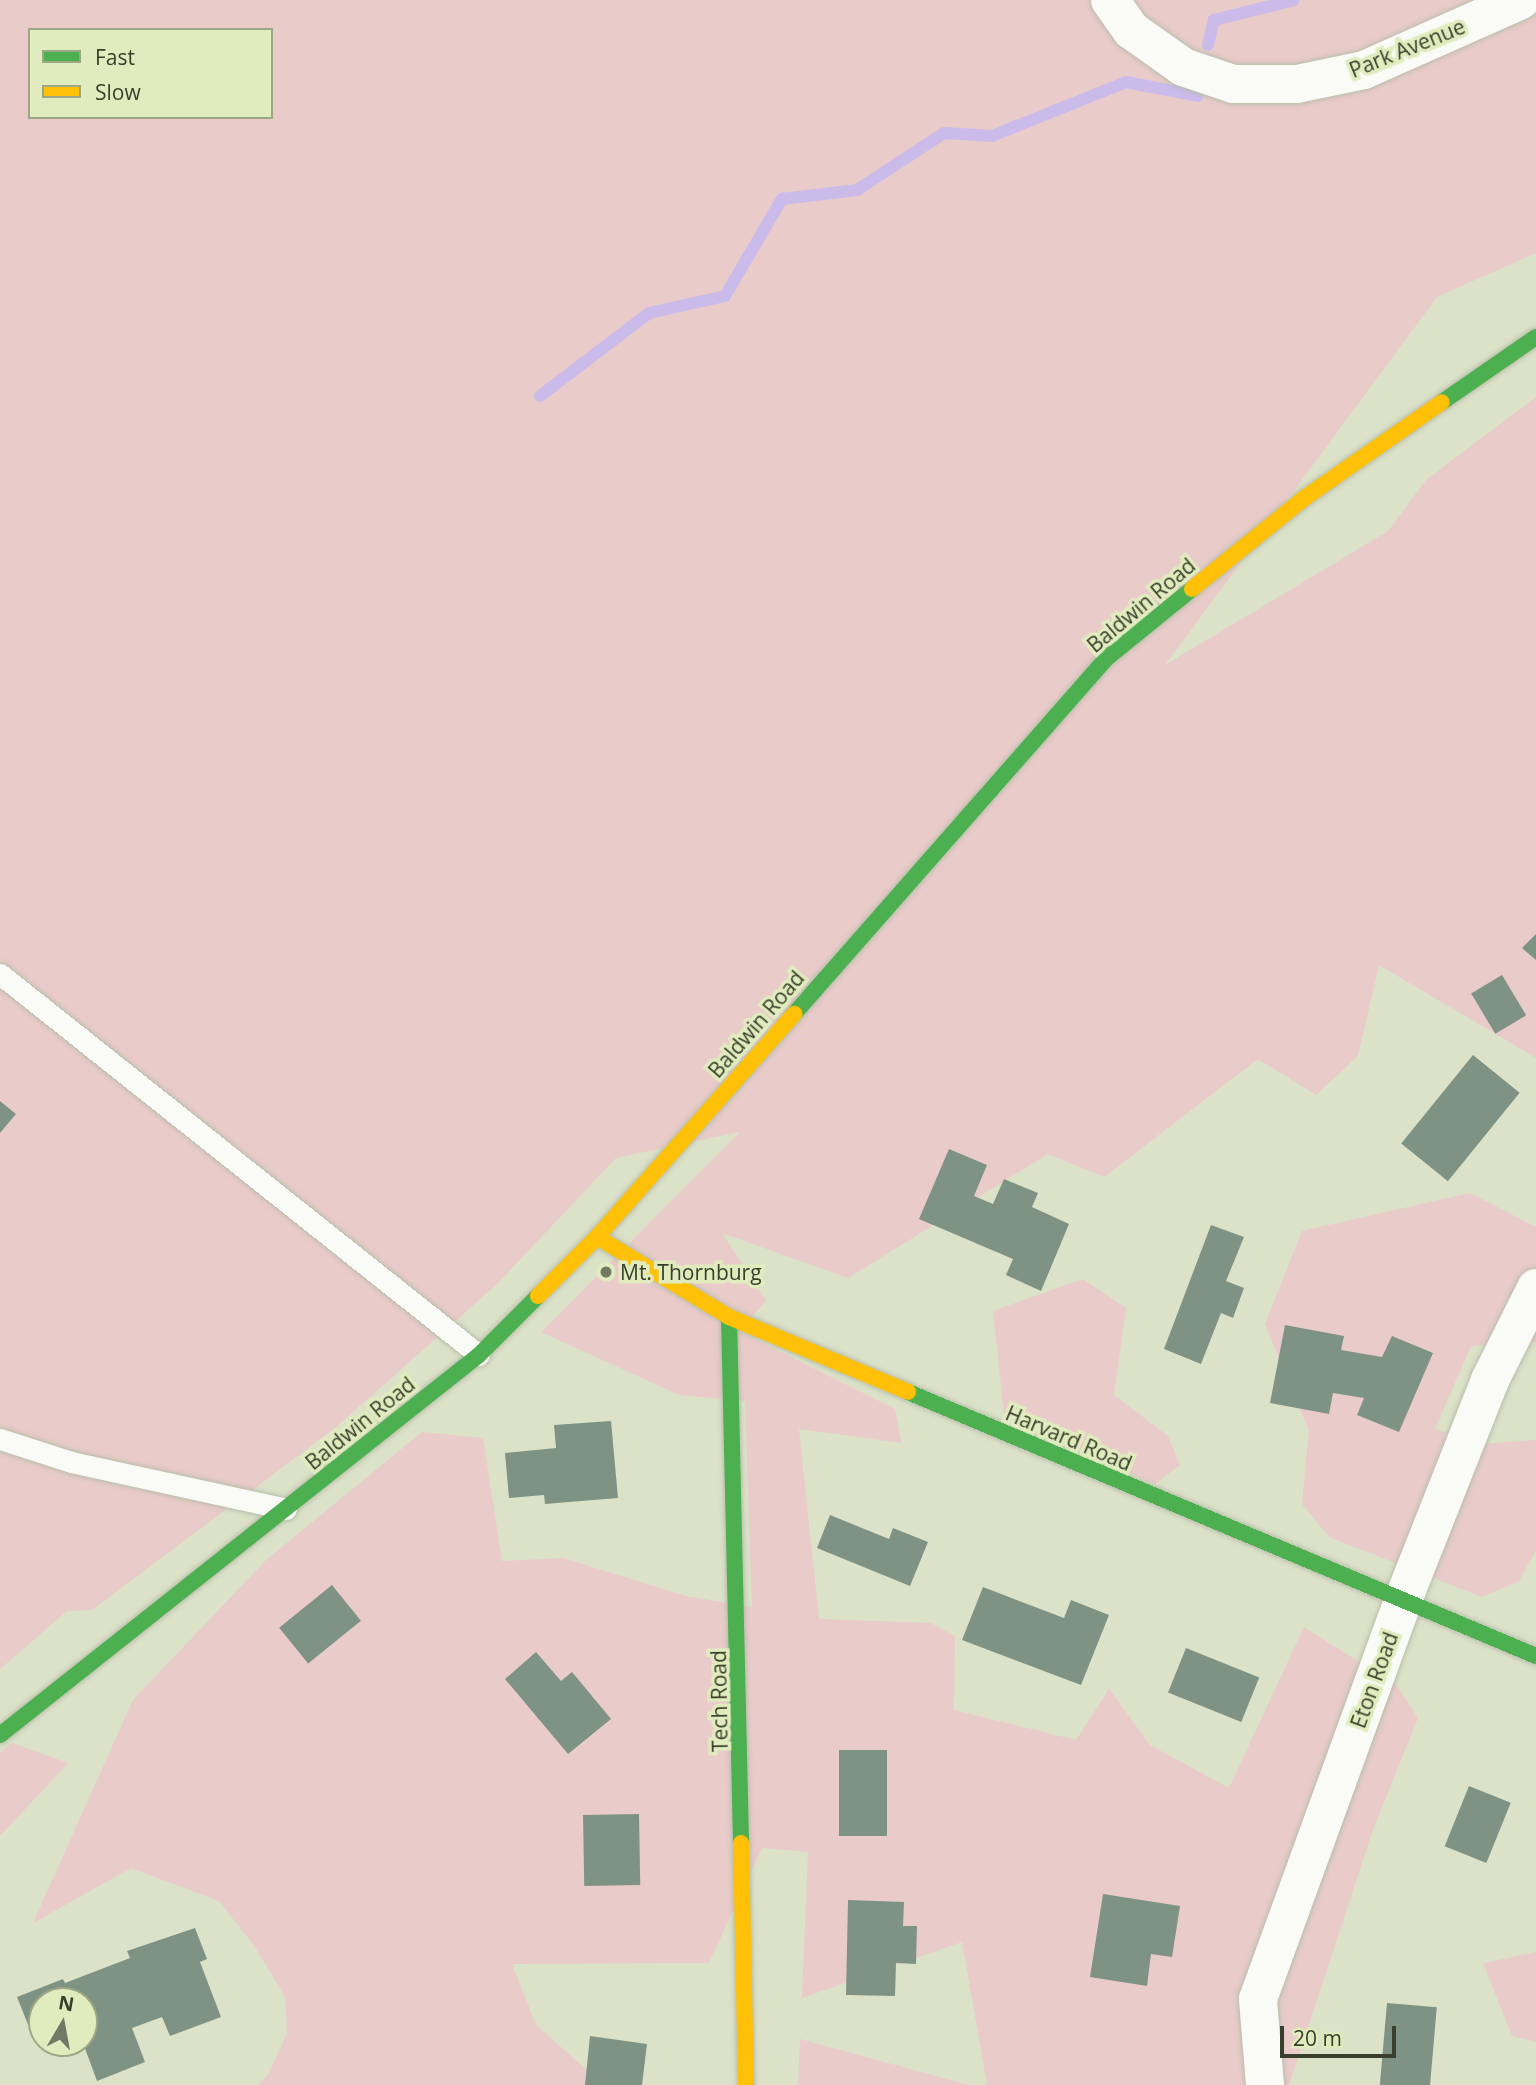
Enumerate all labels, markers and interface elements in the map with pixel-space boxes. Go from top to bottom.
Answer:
street label: Park Avenue [1345,13,1469,83]
legend [28,28,273,119]
text: Fast [95,43,135,71]
text: Slow [95,78,141,106]
street label: Baldwin Road [1082,552,1200,658]
street label: Baldwin Road [703,965,809,1083]
place label: Mt. Thornburg [620,1259,762,1285]
marker: Mt. Thornburg [598,1264,614,1280]
street label: Baldwin Road [300,1371,420,1475]
street label: Harvard Road [1002,1400,1136,1476]
street label: Eton Road [1345,1629,1403,1731]
street label: Tech Road [706,1650,732,1752]
north arrow [28,1987,98,2057]
text: N [56,1989,76,2017]
scale bar [1284,2011,1400,2056]
text: 20 m [1293,2024,1342,2052]

